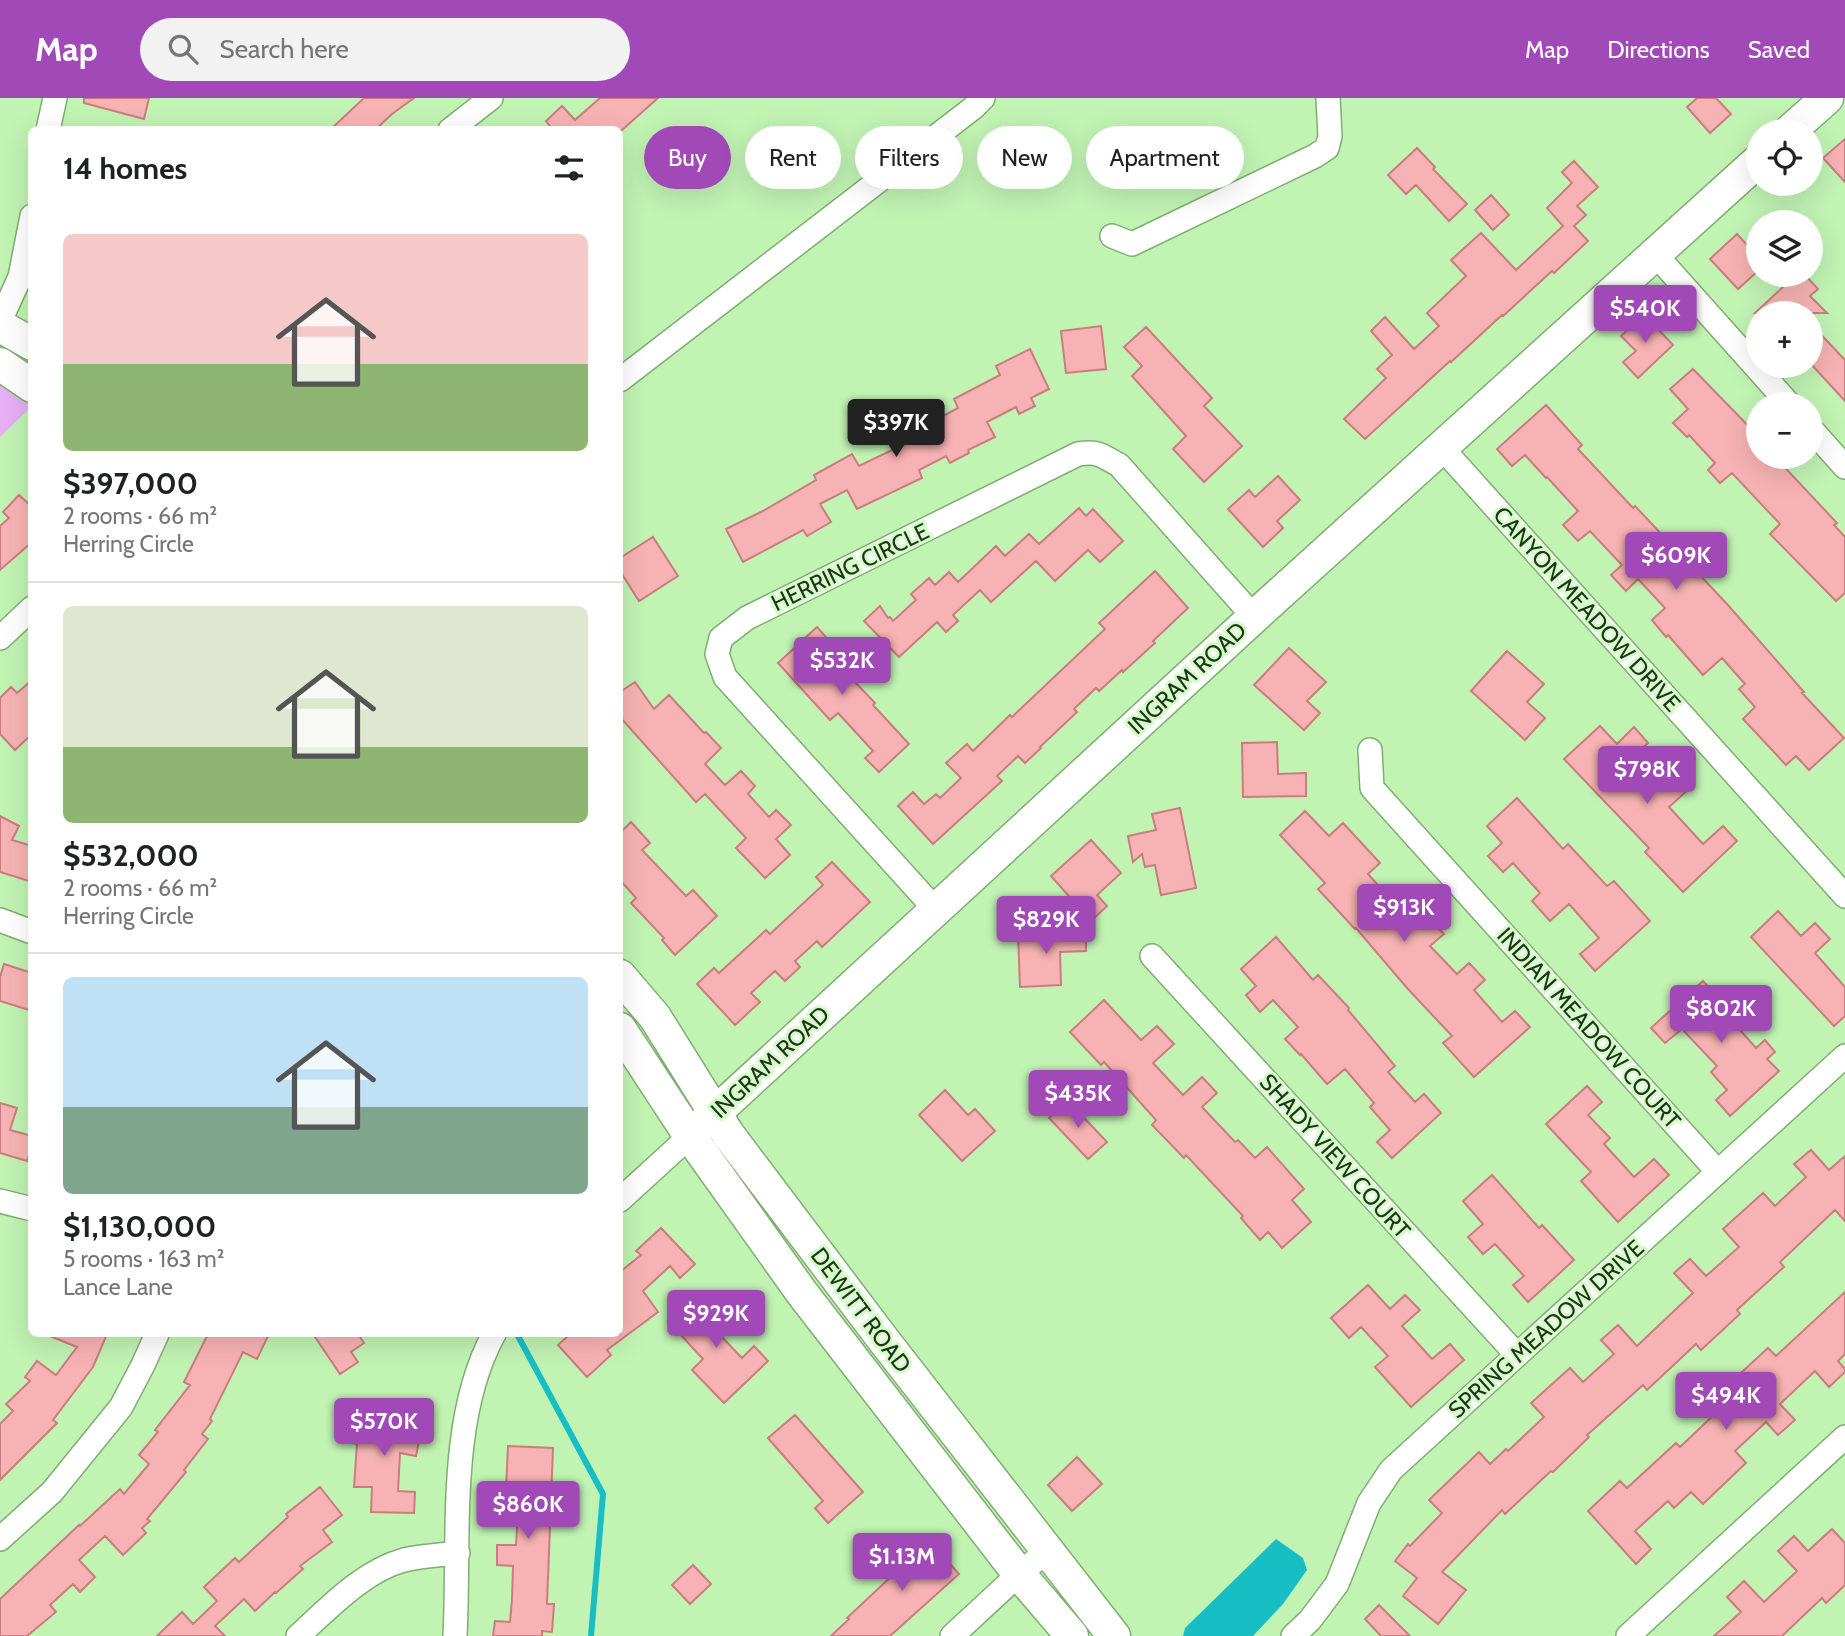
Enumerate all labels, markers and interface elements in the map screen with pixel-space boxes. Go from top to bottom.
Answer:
search box [140,18,630,81]
text: Map [35,29,98,69]
icon: search [164,30,202,68]
text: Search here [220,33,349,65]
text: Map [1525,35,1569,64]
text: Directions [1607,35,1710,64]
text: Saved [1748,35,1810,64]
map controls [1746,119,1823,469]
button: locate [1746,119,1823,196]
chip: Buy [644,126,731,189]
chip: Rent [745,126,841,189]
chip: Filters [855,126,963,189]
chip: New [977,126,1072,189]
chip: Apartment [1086,126,1244,189]
icon: filters [550,149,588,187]
text: 14 homes [63,150,187,187]
button: layers [1746,210,1823,287]
icon: home [263,279,389,405]
pin: $540K [1596,286,1694,345]
text: $540K [1610,294,1680,322]
button: + [1746,301,1823,378]
button: − [1746,392,1823,469]
pin: $397K [847,400,945,459]
text: $397K [864,408,928,436]
text: $397,000 [63,465,198,502]
street label: CANYON MEADOW DRIVE [1488,501,1686,717]
text: 2 rooms · 66 m² [63,502,217,530]
street label: HERRING CIRCLE [767,517,933,617]
text: Herring Circle [63,530,194,558]
pin: $609K [1627,532,1725,592]
text: $609K [1641,541,1711,569]
street label: INGRAM ROAD [1122,616,1252,740]
pin: $532K [793,638,891,697]
text: $532K [810,646,874,674]
icon: home [263,651,389,777]
pin: $798K [1598,746,1696,806]
text: $798K [1614,755,1680,783]
text: $532,000 [63,837,199,874]
text: 2 rooms · 66 m² [63,874,217,902]
pin: $913K [1355,884,1453,944]
text: $913K [1373,893,1435,921]
pin: $829K [997,896,1095,956]
text: Herring Circle [63,902,194,930]
text: $829K [1013,905,1079,933]
street label: INDIAN MEADOW COURT [1491,922,1687,1134]
pin: $802K [1672,986,1770,1045]
text: $802K [1686,994,1756,1022]
street label: INGRAM ROAD [705,1000,835,1124]
icon: home [263,1022,389,1148]
street label: SHADY VIEW COURT [1254,1068,1416,1244]
pin: $435K [1029,1070,1127,1130]
text: $435K [1045,1079,1111,1107]
text: $1,130,000 [63,1208,216,1245]
street label: SPRING MEADOW DRIVE [1443,1234,1649,1424]
street label: DEWITT ROAD [805,1242,917,1378]
text: 5 rooms · 163 m² [63,1245,224,1273]
text: Lance Lane [63,1273,173,1301]
pin: $929K [667,1290,765,1350]
text: $929K [683,1299,749,1327]
pin: $494K [1677,1372,1775,1432]
text: $494K [1691,1381,1761,1409]
pin: $570K [335,1398,433,1458]
text: $570K [350,1407,418,1435]
pin: $860K [479,1482,577,1541]
text: $860K [493,1490,563,1518]
pin: $1.13M [845,1534,959,1593]
text: $1.13M [869,1542,935,1570]

